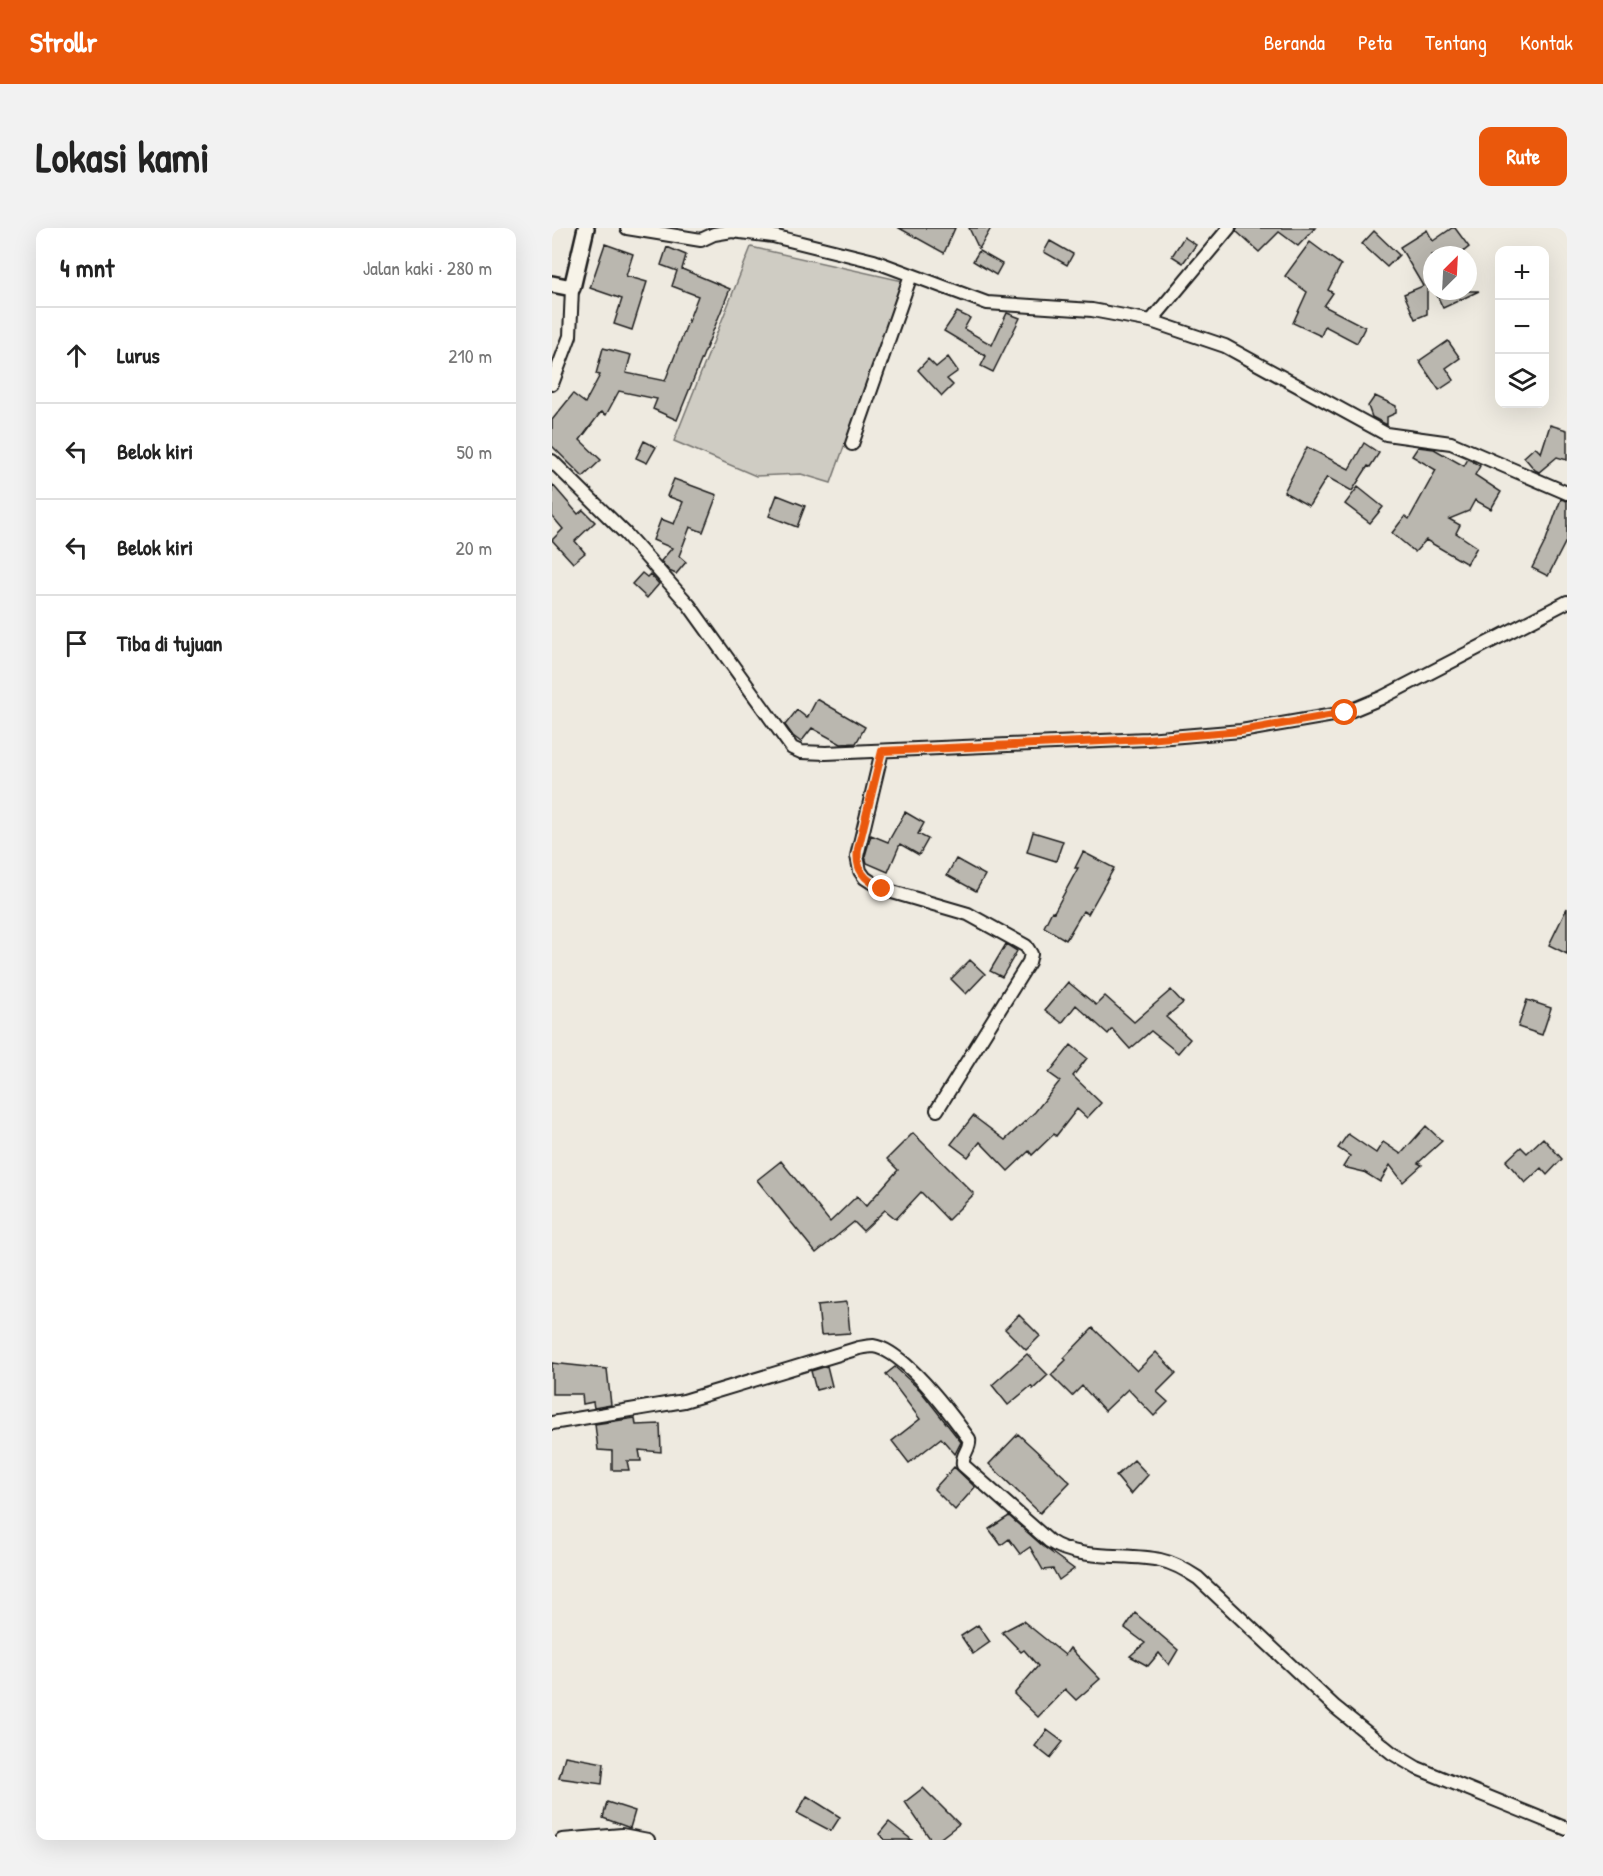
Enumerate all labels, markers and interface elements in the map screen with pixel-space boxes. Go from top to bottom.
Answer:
text: Strollr [30,23,97,61]
text: Beranda [1264,28,1325,57]
text: Peta [1358,28,1392,57]
text: Tentang [1425,28,1487,57]
text: Kontak [1520,28,1573,57]
button: Rute [1479,127,1567,186]
text: Lokasi kami [36,128,210,185]
north arrow [1423,246,1477,300]
map controls [1495,246,1549,408]
button: + [1495,246,1549,300]
text: 4 mnt [60,250,114,285]
text: Jalan kaki · 280 m [363,254,492,281]
button: − [1495,300,1549,354]
icon: ahead [60,339,93,372]
text: Lurus [117,340,160,370]
text: 210 m [448,342,492,369]
button: layers [1495,354,1549,408]
icon: left [60,435,93,468]
text: Belok kiri [117,436,193,466]
text: 50 m [456,438,492,465]
icon: left [60,531,93,564]
text: Belok kiri [117,532,193,562]
text: 20 m [455,534,492,561]
icon: arrive [60,627,93,660]
text: Tiba di tujuan [117,628,222,658]
route start [1331,699,1357,725]
route end [868,875,894,901]

